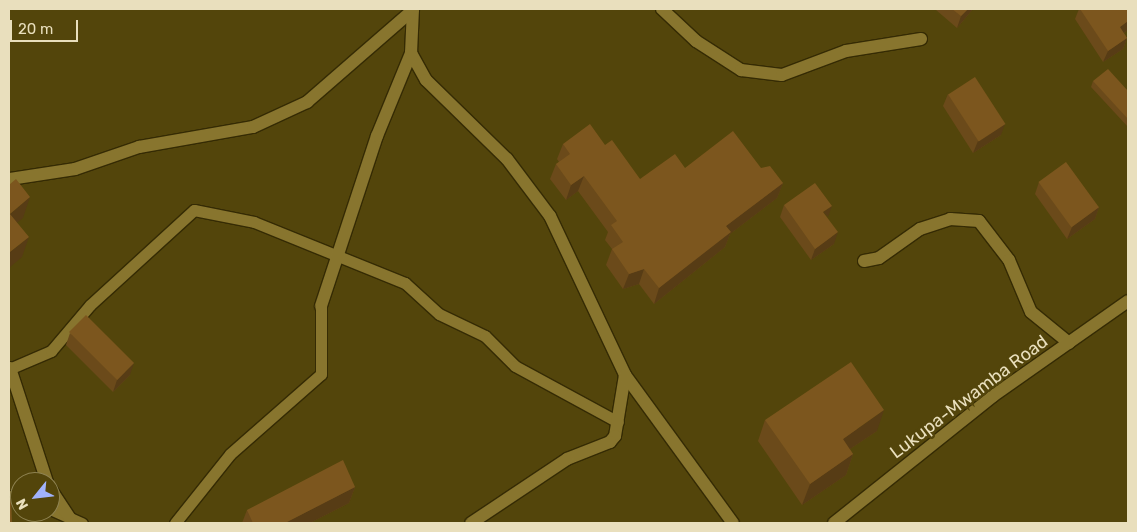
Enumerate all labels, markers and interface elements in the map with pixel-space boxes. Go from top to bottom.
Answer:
scale bar [12,10,80,42]
text: 20 m [18,20,53,38]
street label: Lukupa-Mwamba Road [886,331,1052,463]
north arrow [10,472,60,522]
text: N [12,496,32,513]

